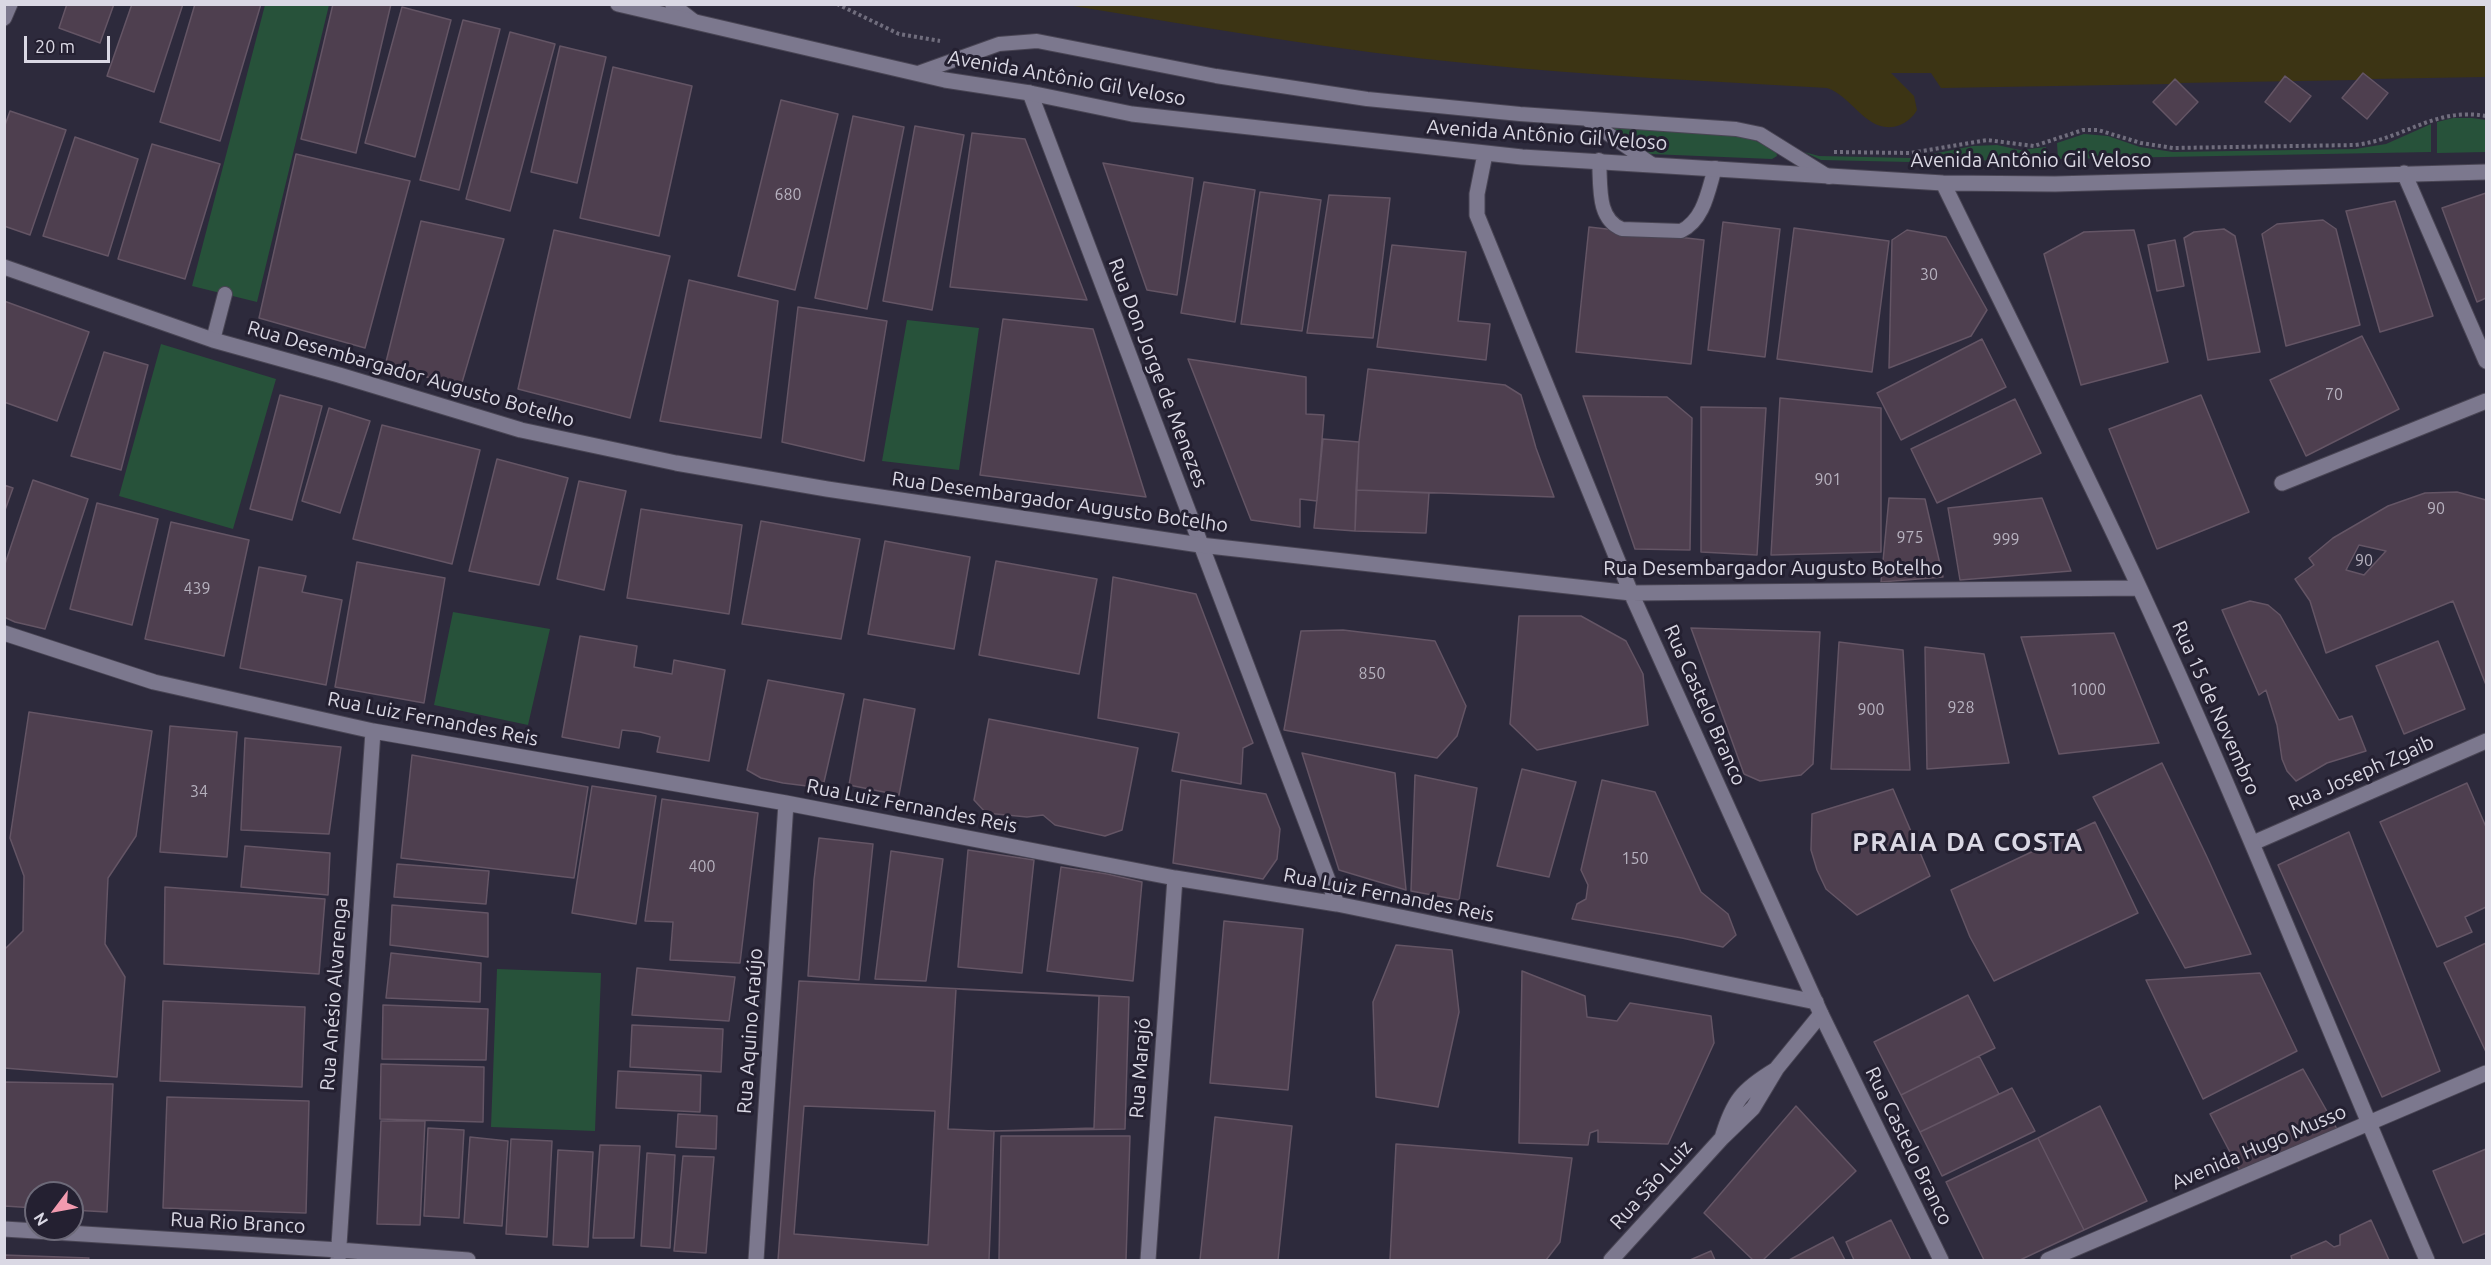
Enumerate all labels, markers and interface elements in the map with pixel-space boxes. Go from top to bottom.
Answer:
scale bar [27,24,112,62]
text: 20 m [35,36,75,56]
street label: Avenida Antônio Gil Veloso [946,45,1188,111]
street label: Avenida Antônio Gil Veloso [1426,115,1668,155]
street label: Avenida Antônio Gil Veloso [1910,148,2152,172]
house number: 680 [774,185,802,205]
street label: Rua Don Jorge de Menezes [1103,255,1213,491]
house number: 30 [1920,265,1938,285]
street label: Rua Desembargador Augusto Botelho [245,316,577,432]
house number: 70 [2325,385,2343,405]
street label: Rua Desembargador Augusto Botelho [890,466,1230,538]
house number: 901 [1814,470,1842,490]
house number: 90 [2427,499,2445,519]
house number: 975 [1896,528,1924,548]
house number: 999 [1992,530,2020,550]
house number: 90 [2355,551,2373,571]
street label: Rua Desembargador Augusto Botelho [1603,556,1943,580]
house number: 439 [183,579,211,599]
street label: Rua 15 de Novembro [2167,617,2265,799]
street label: Rua Castelo Branco [1659,621,1751,789]
house number: 850 [1358,664,1386,684]
house number: 1000 [2070,680,2106,700]
street label: Rua Luiz Fernandes Reis [326,687,540,751]
house number: 928 [1947,698,1975,718]
house number: 900 [1857,700,1885,720]
street label: Rua Joseph Zgaib [2284,730,2438,816]
street label: Rua Luiz Fernandes Reis [805,774,1019,838]
house number: 34 [190,782,208,802]
district label: PRAIA DA COSTA [1852,826,2084,858]
house number: 150 [1621,849,1649,869]
house number: 400 [688,857,716,877]
street label: Rua Luiz Fernandes Reis [1282,863,1496,927]
street label: Rua Anésio Alvarenga [315,896,353,1092]
street label: Rua Aquino Araújo [732,947,768,1115]
street label: Rua Marajó [1125,1017,1155,1119]
street label: Rua Castelo Branco [1860,1063,1958,1229]
street label: Avenida Hugo Musso [2168,1099,2350,1195]
street label: Rua São Luiz [1605,1136,1697,1234]
north arrow [24,1181,84,1241]
street label: Rua Rio Branco [170,1207,306,1239]
text: N [30,1210,51,1229]

